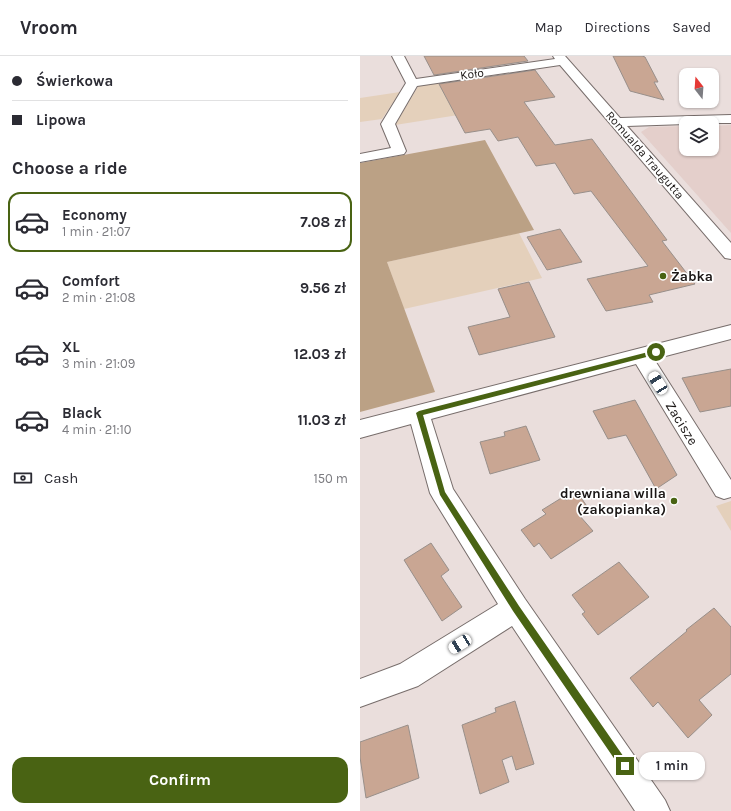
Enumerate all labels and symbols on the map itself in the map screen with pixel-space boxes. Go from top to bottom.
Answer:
street label: Koło [459,65,485,83]
north arrow [679,68,719,108]
street label: Romualda Traugutta [603,108,687,202]
place label: Żabka [671,268,713,285]
marker: Żabka [658,271,668,281]
route start [647,343,665,361]
car [647,370,669,396]
street label: Zacisze [661,398,702,448]
place label: drewniana willa (zakopianka) [560,485,666,518]
marker: drewniana willa (zakopianka) [669,496,679,506]
car [447,633,473,655]
callout: 1 min [639,752,705,780]
route end [616,757,634,775]

